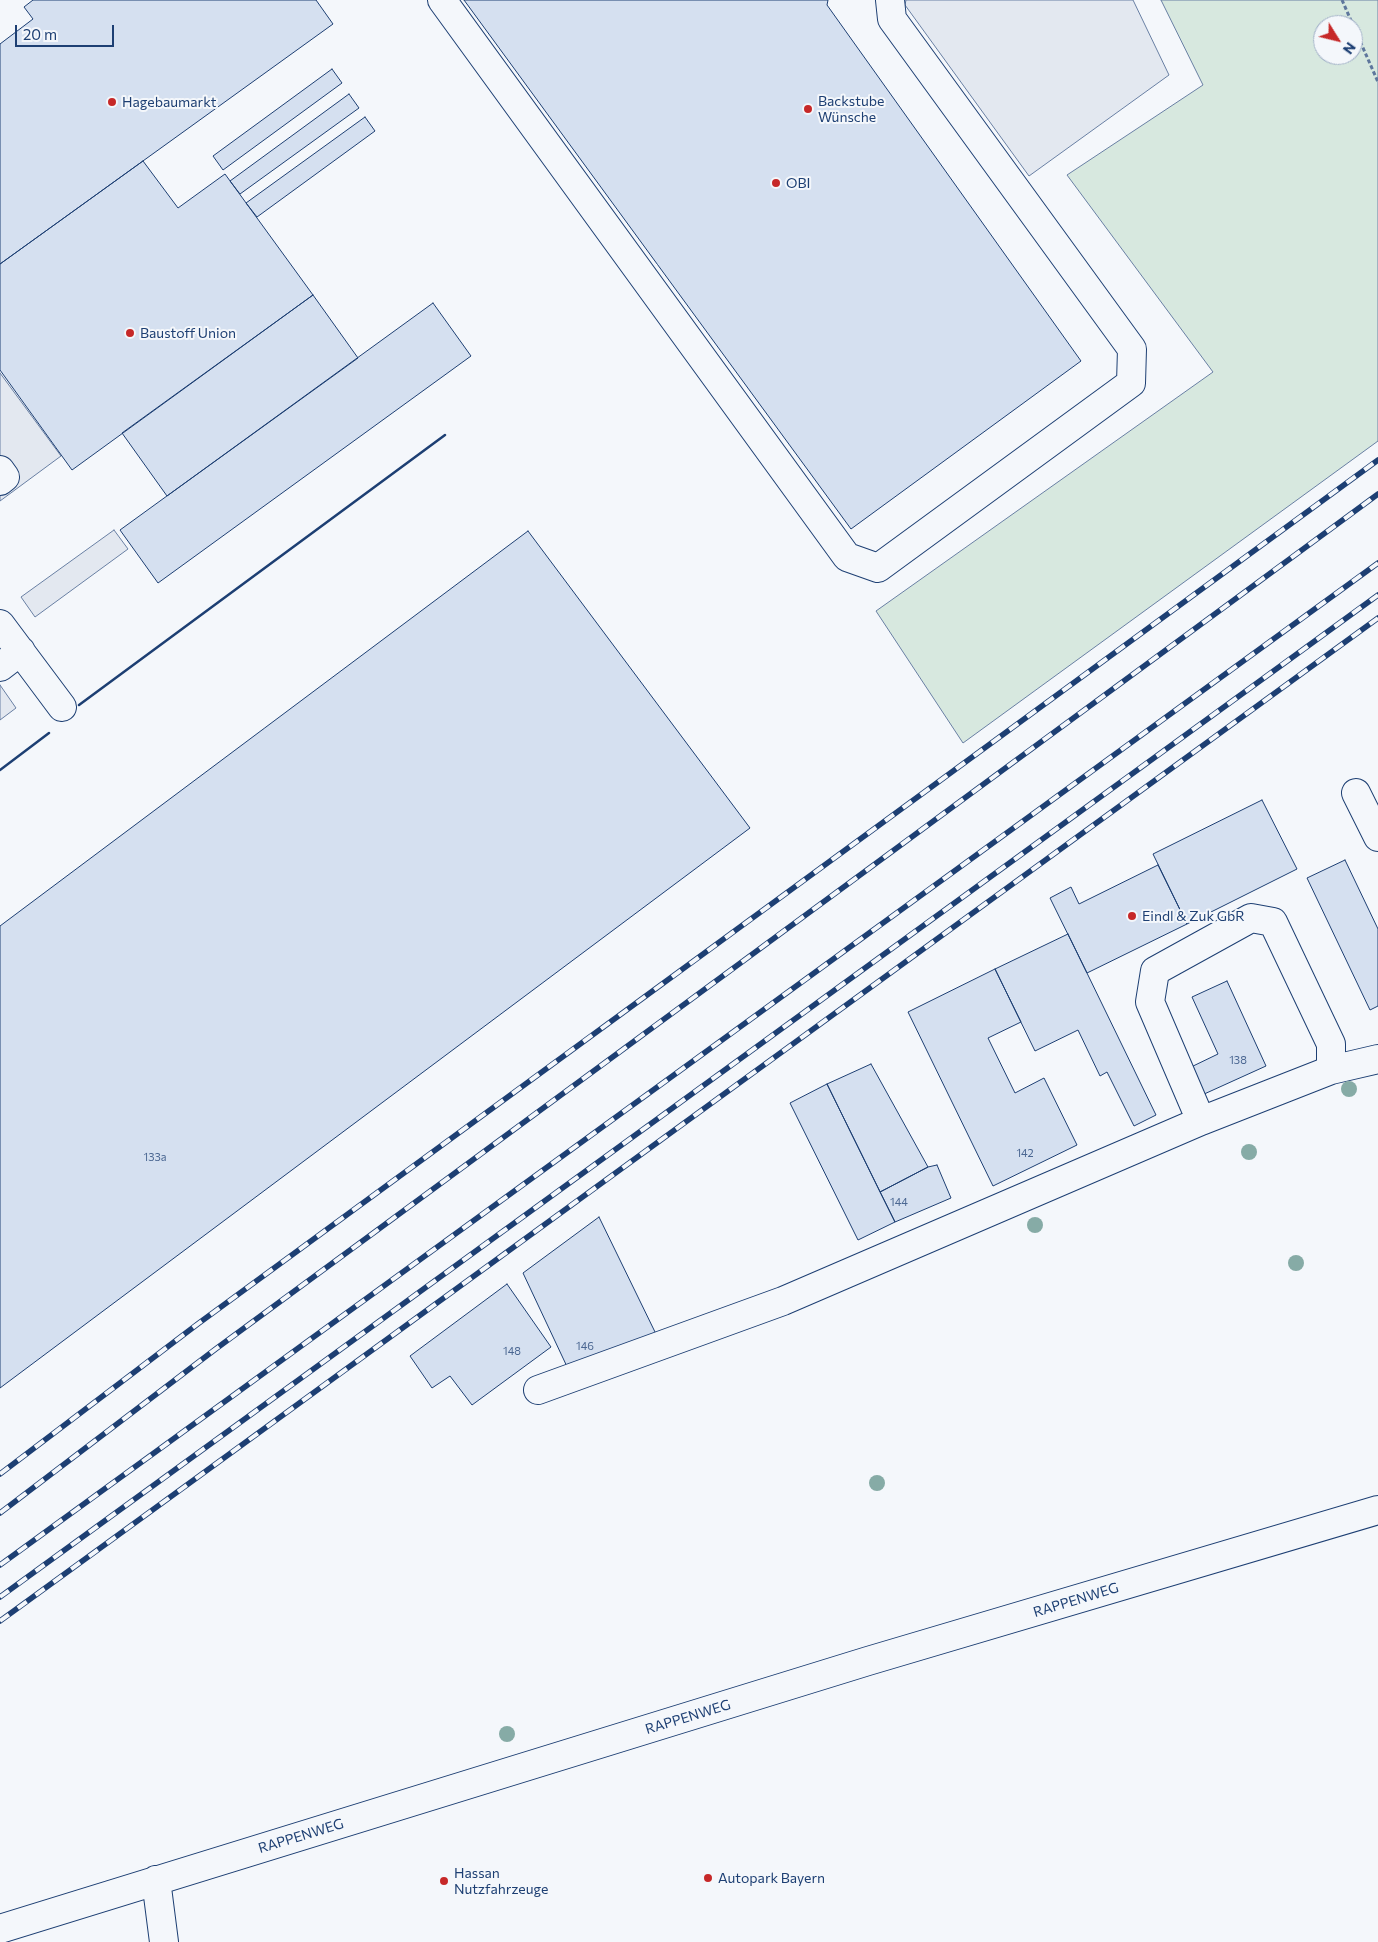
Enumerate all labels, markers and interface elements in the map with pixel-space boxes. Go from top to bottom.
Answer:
scale bar [18,15,116,47]
north arrow [1313,15,1363,65]
text: 20 m [23,25,57,43]
text: N [1340,39,1360,58]
place label: Backstube Wünsche [818,93,884,125]
place label: Hagebaumarkt [122,94,217,110]
marker: Hagebaumarkt [106,96,118,108]
marker: Backstube Wünsche [802,103,814,115]
place label: OBI [786,175,810,191]
marker: OBI [770,177,782,189]
place label: Baustoff Union [140,325,236,341]
marker: Baustoff Union [124,327,136,339]
place label: Eindl & Zuk GbR [1142,908,1245,924]
marker: Eindl & Zuk GbR [1126,910,1138,922]
house number: 138 [1229,1053,1247,1067]
house number: 142 [1016,1146,1034,1160]
house number: 133a [144,1150,166,1164]
house number: 144 [890,1195,908,1209]
house number: 146 [576,1339,594,1353]
house number: 148 [503,1344,521,1358]
street label: RAPPENWEG [1031,1579,1121,1621]
street label: RAPPENWEG [643,1696,733,1738]
street label: RAPPENWEG [256,1815,346,1857]
place label: Hassan Nutzfahrzeuge [454,1865,548,1898]
place label: Autopark Bayern [718,1870,825,1886]
marker: Autopark Bayern [702,1872,714,1884]
marker: Hassan Nutzfahrzeuge [438,1875,450,1887]

